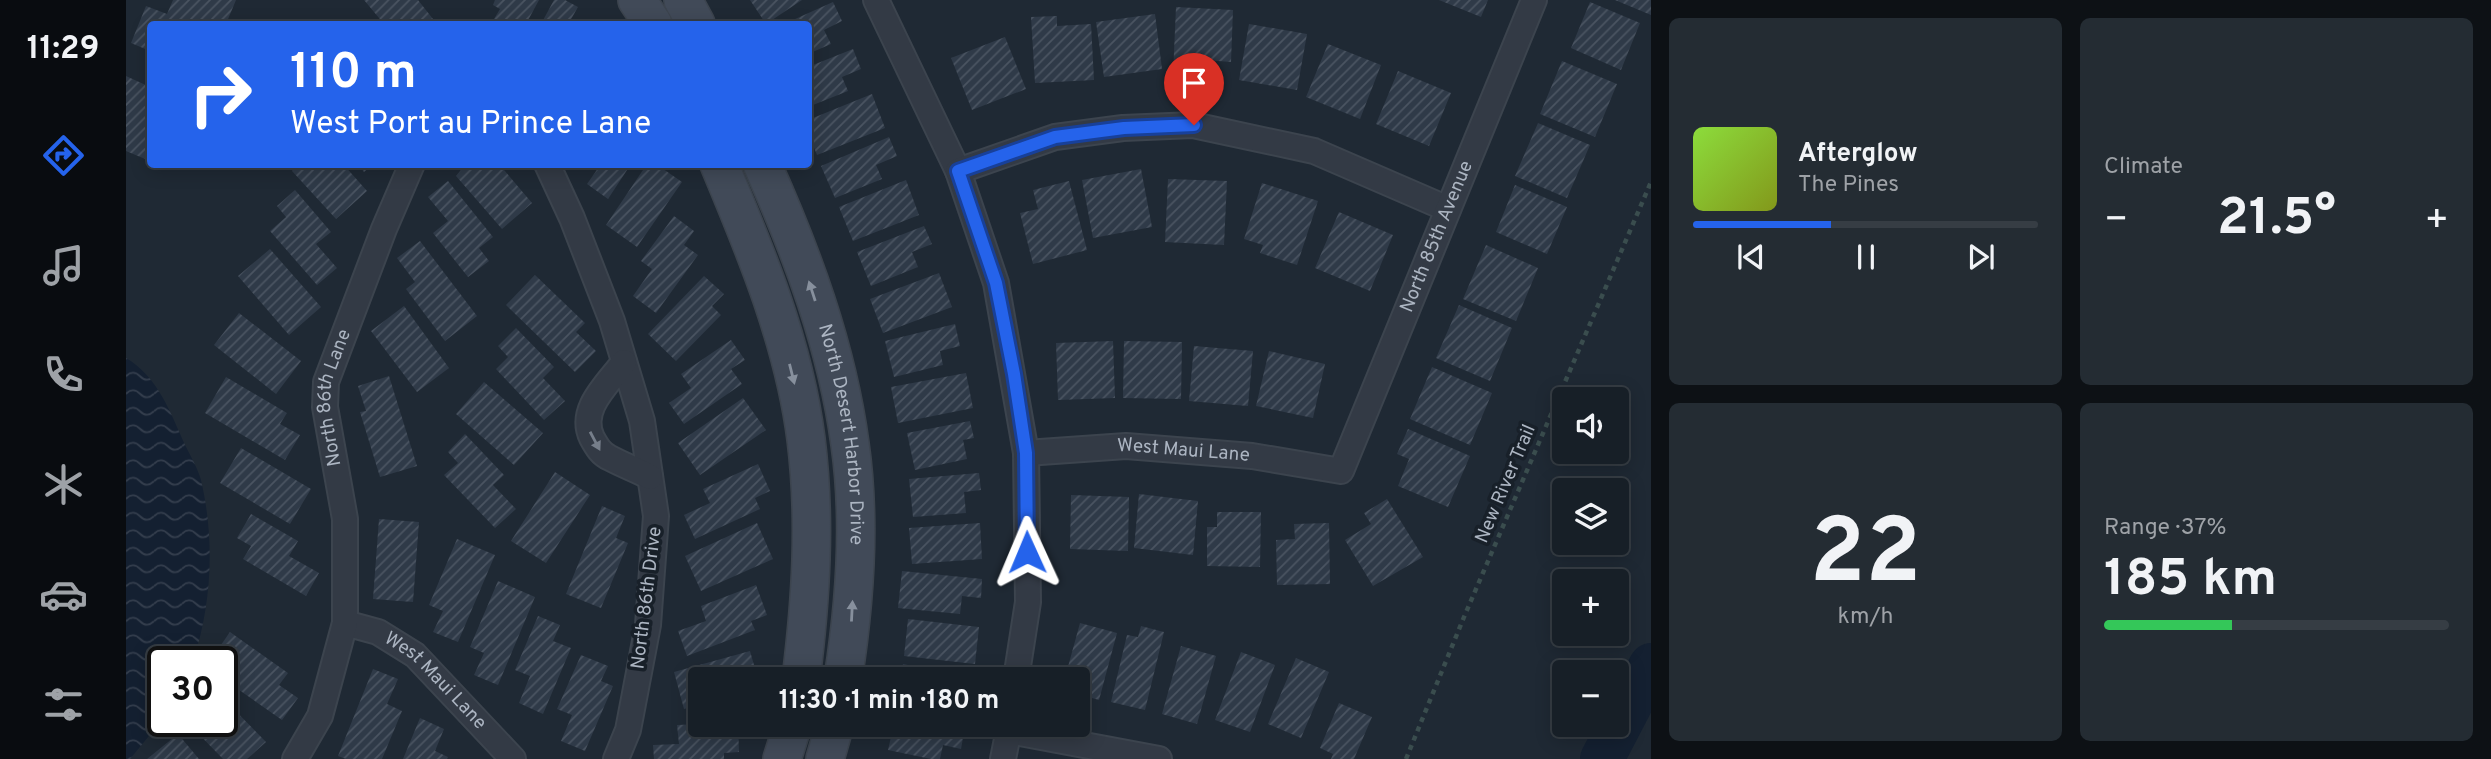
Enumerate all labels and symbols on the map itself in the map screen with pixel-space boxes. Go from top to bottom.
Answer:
pin [1164,53,1224,125]
street label: North 85th Avenue [1395,157,1479,316]
one-way arrow [807,280,817,301]
street label: North Desert Harbor Drive [812,321,868,545]
street label: North 86th Lane [312,326,357,468]
one-way arrow [787,363,798,385]
street label: New River Trail [1470,421,1542,547]
one-way arrow [588,432,600,452]
street label: West Maui Lane [1117,434,1251,468]
position arrow [990,515,1064,589]
street label: North 86th Drive [626,525,668,671]
one-way arrow [847,600,858,622]
street label: West Maui Lane [380,627,491,735]
speed limit sign: 30 [147,646,238,737]

